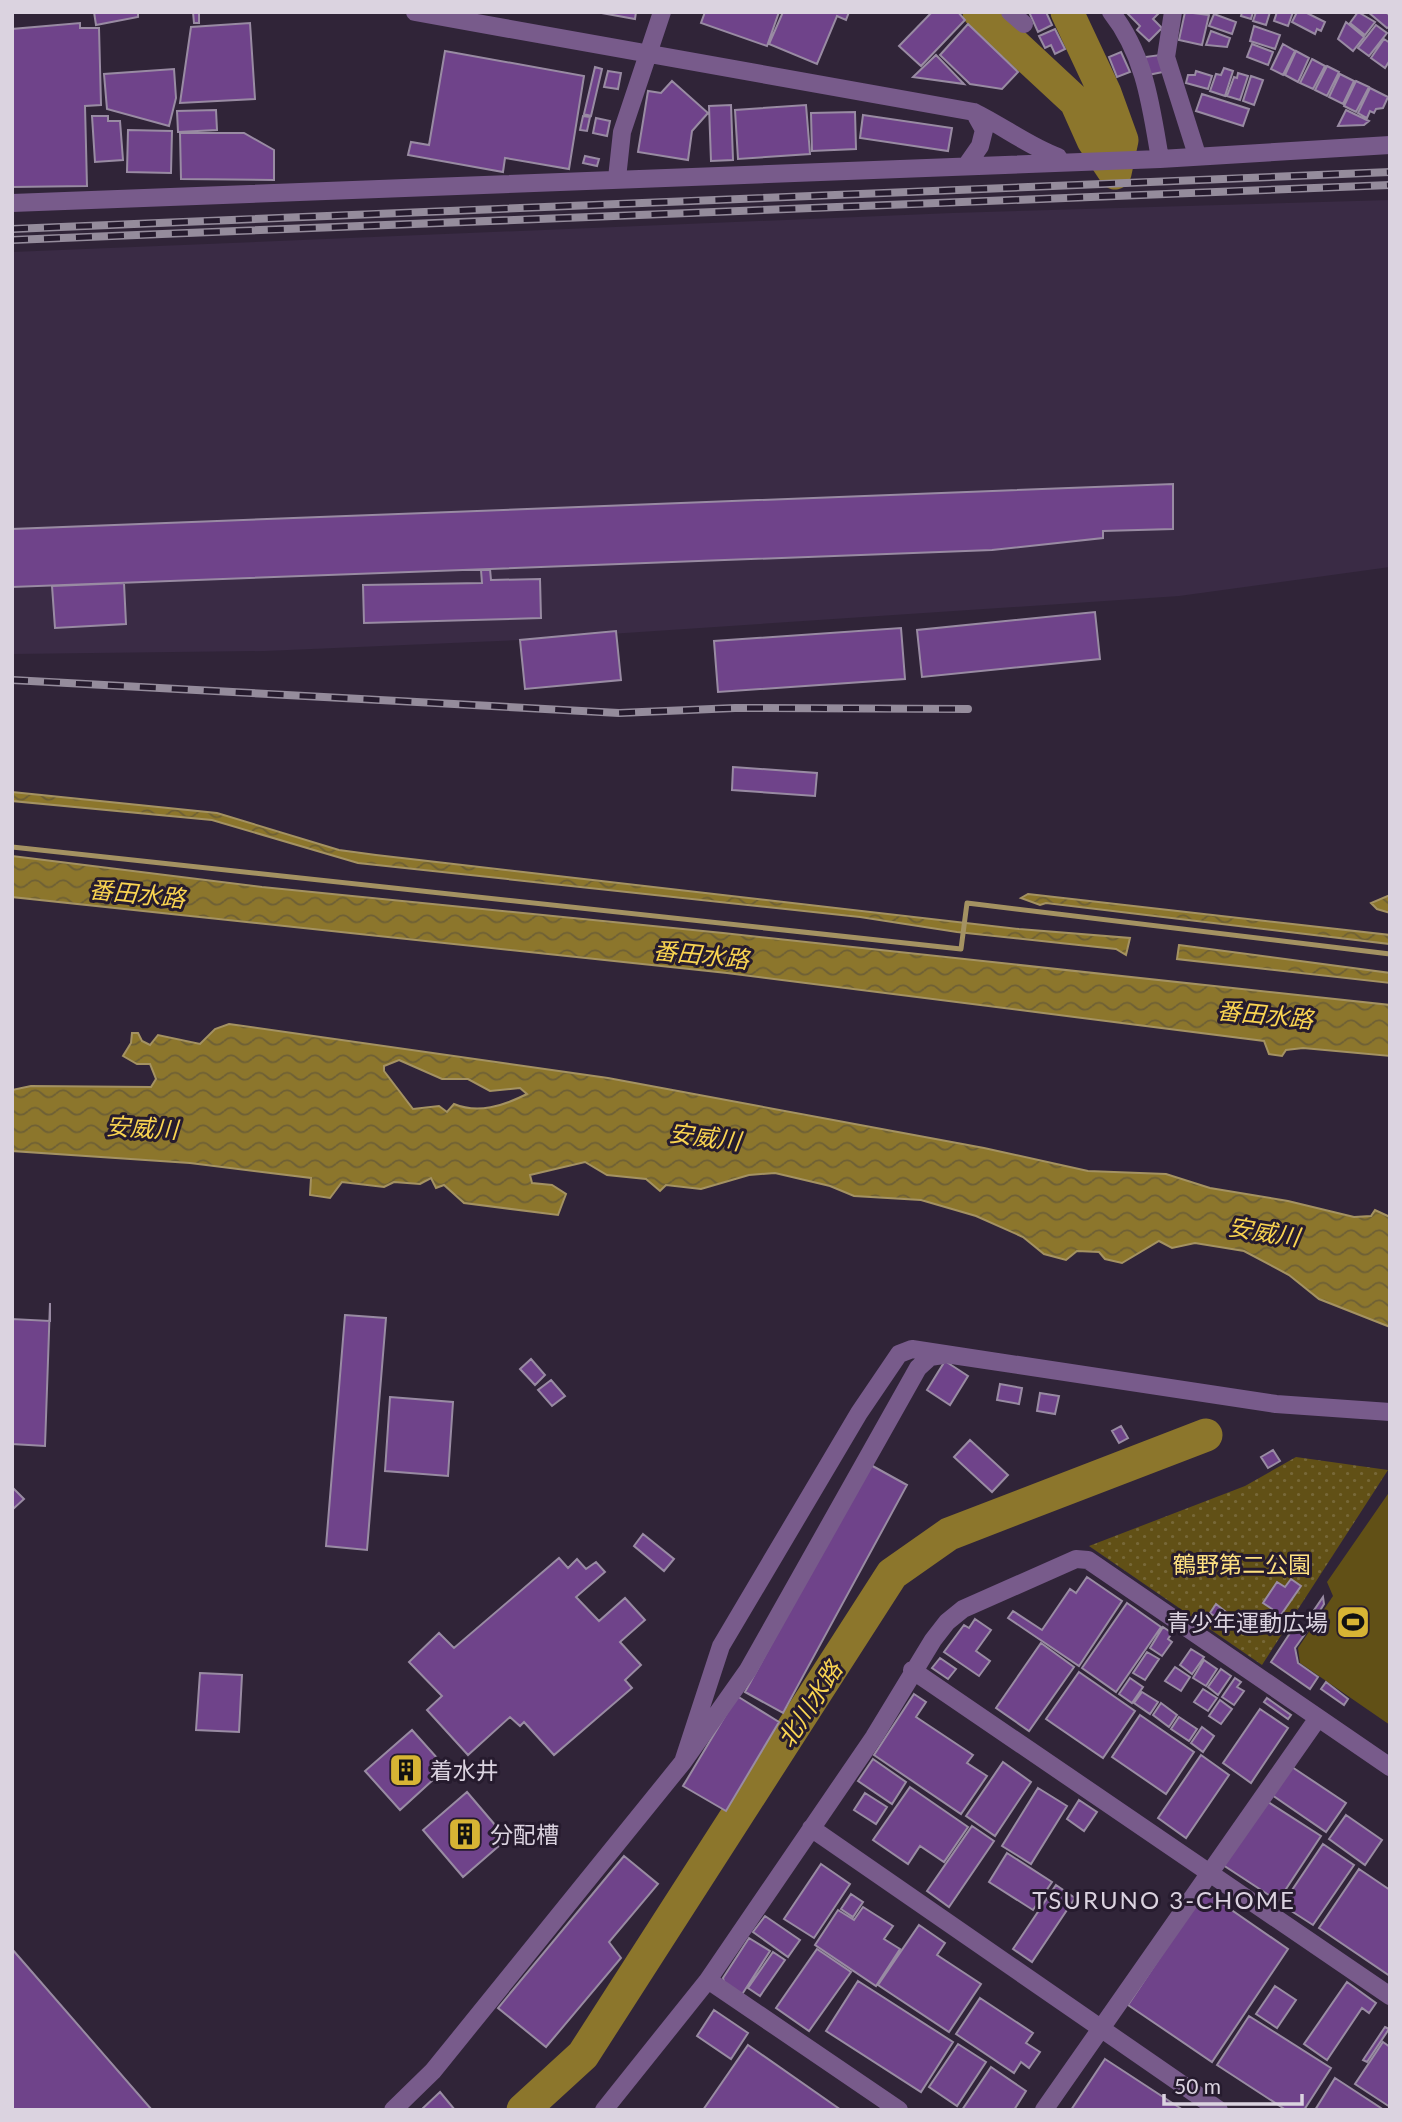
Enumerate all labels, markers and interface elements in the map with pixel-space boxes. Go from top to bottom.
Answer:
water label: 番田水路 [88,874,188,913]
water label: 番田水路 [652,935,752,974]
water label: 番田水路 [1216,995,1316,1034]
water label: 安威川 [105,1111,182,1144]
water label: 安威川 [668,1117,745,1155]
water label: 安威川 [1226,1211,1305,1251]
park label: 鶴野第二公園 [1173,1550,1311,1578]
sports icon: 青少年運動広場 [1334,1603,1372,1641]
place label: 青少年運動広場 [1167,1608,1328,1636]
water label: 北川水路 [771,1654,848,1752]
building icon: 着水井 [387,1751,425,1789]
place label: 着水井 [430,1756,499,1784]
building icon: 分配槽 [446,1815,484,1853]
place label: 分配槽 [490,1820,559,1848]
district label: TSURUNO 3-CHOME [1032,1885,1296,1914]
scale bar [1164,2062,1302,2106]
text: 50 m [1174,2073,1221,2098]

